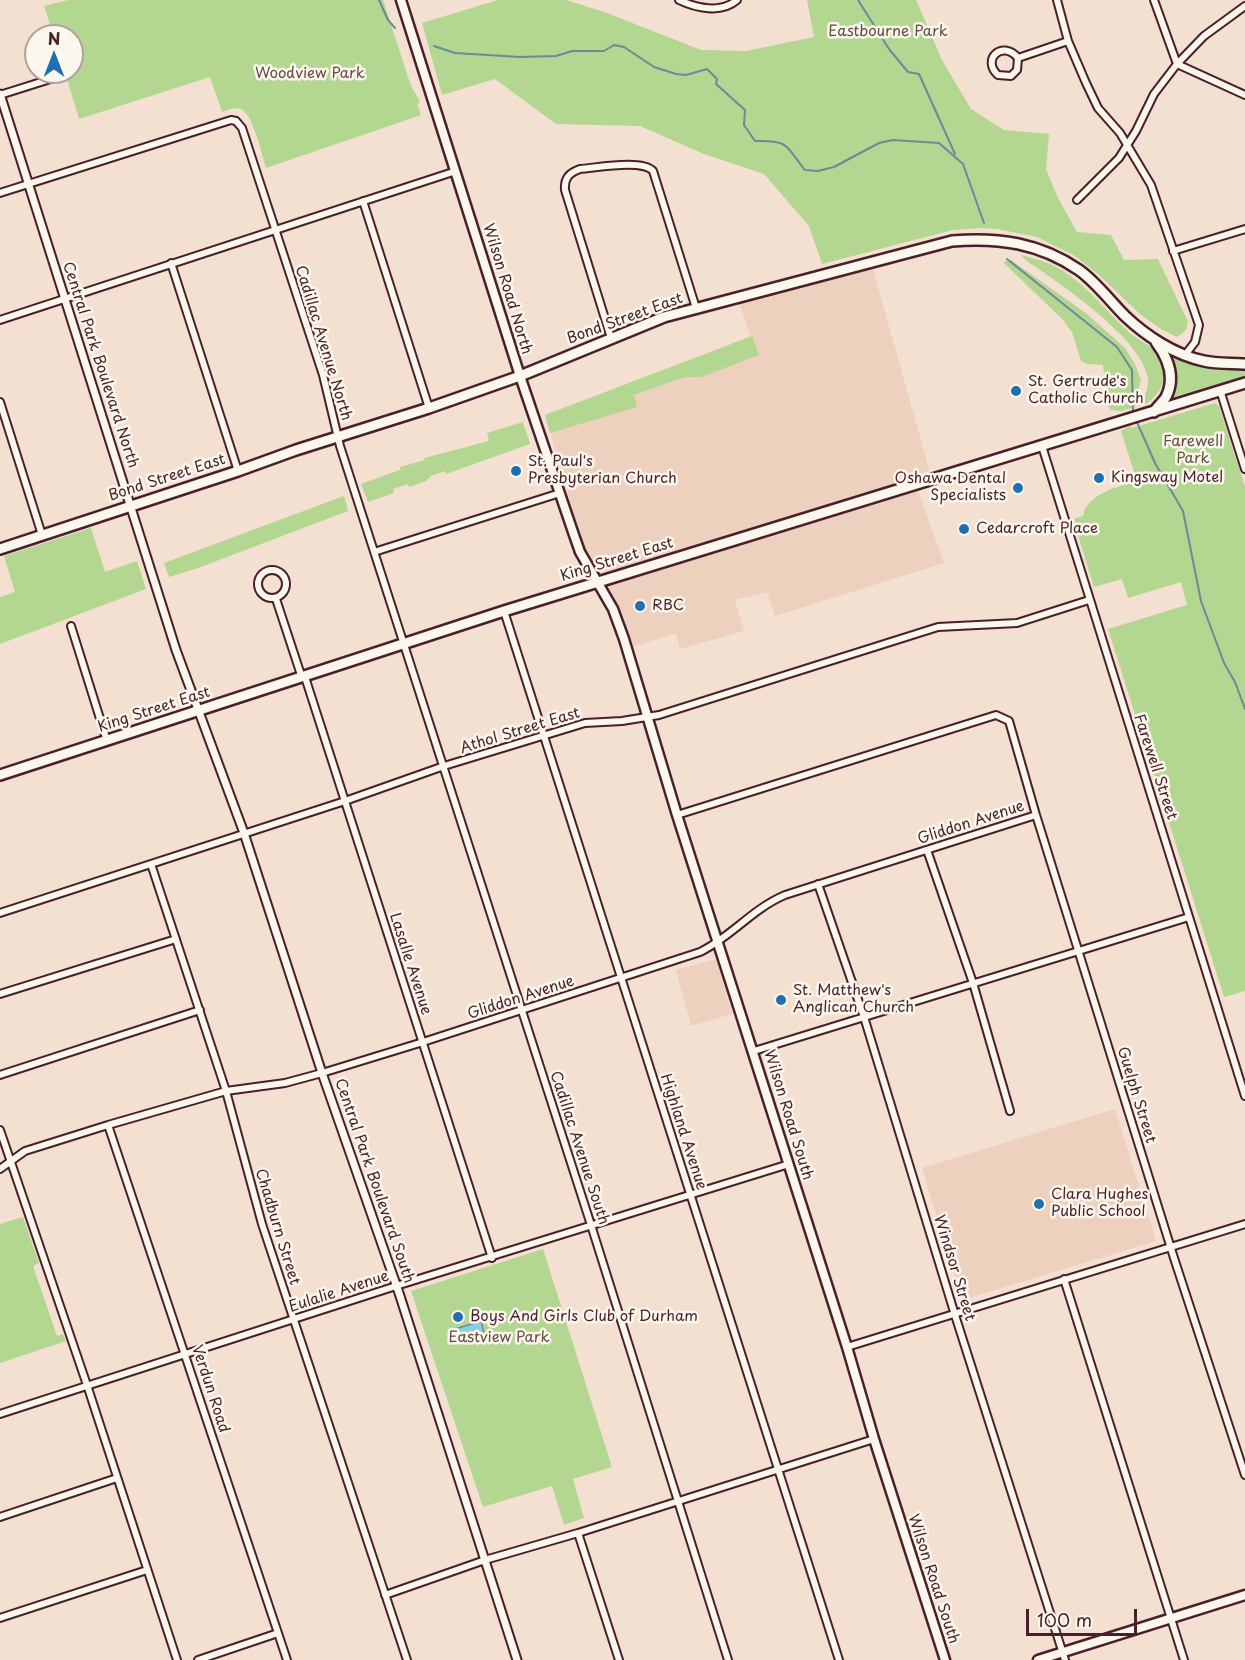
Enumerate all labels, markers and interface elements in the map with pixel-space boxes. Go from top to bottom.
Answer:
park label: Eastbourne Park [828,23,948,41]
north arrow [24,24,84,84]
text: N [48,26,60,50]
park label: Woodview Park [255,65,365,83]
street label: Wilson Road North [479,221,535,357]
street label: Central Park Boulevard North [58,260,142,470]
street label: Cadillac Avenue North [291,263,355,423]
street label: Bond Street East [565,290,685,348]
place label: St. Gertrude's Catholic Church [1028,373,1144,408]
marker: St. Gertrude's Catholic Church [1009,384,1023,398]
park label: Farewell Park [1163,433,1223,468]
street label: Bond Street East [106,451,228,505]
place label: St. Paul's Presbyterian Church [528,453,677,488]
marker: St. Paul's Presbyterian Church [509,464,523,478]
place label: Kingsway Motel [1111,469,1223,487]
place label: Oshawa Dental Specialists [895,470,1006,505]
marker: Kingsway Motel [1092,471,1106,485]
marker: Oshawa Dental Specialists [1011,481,1025,495]
place label: Cedarcroft Place [976,520,1098,538]
marker: Cedarcroft Place [957,522,971,536]
street label: King Street East [559,534,675,586]
place label: RBC [652,597,684,615]
marker: RBC [633,599,647,613]
street label: King Street East [96,683,212,737]
street label: Athol Street East [458,704,582,758]
street label: Farewell Street [1129,712,1181,822]
street label: Gliddon Avenue [915,797,1027,849]
street label: Lasalle Avenue [385,911,435,1017]
street label: Gliddon Avenue [465,972,577,1024]
place label: St. Matthew's Anglican Church [793,982,914,1017]
marker: St. Matthew's Anglican Church [774,993,788,1007]
street label: Guelph Street [1113,1045,1159,1145]
street label: Wilson Road South [760,1048,816,1182]
street label: Cadillac Avenue South [546,1069,612,1227]
street label: Highland Avenue [656,1072,710,1192]
street label: Central Park Boulevard South [330,1076,418,1286]
street label: Chadburn Street [251,1167,303,1287]
place label: Clara Hughes Public School [1051,1186,1148,1221]
marker: Clara Hughes Public School [1032,1197,1046,1211]
street label: Windsor Street [929,1213,979,1323]
street label: Eulalie Avenue [287,1267,391,1317]
place label: Boys And Girls Club of Durham [470,1308,698,1326]
marker: Boys And Girls Club of Durham [451,1310,465,1324]
park label: Eastview Park [448,1329,550,1347]
street label: Verdun Road [187,1343,233,1435]
street label: Wilson Road South [904,1512,962,1646]
scale bar [1029,1597,1140,1635]
text: 100 m [1037,1606,1092,1633]

